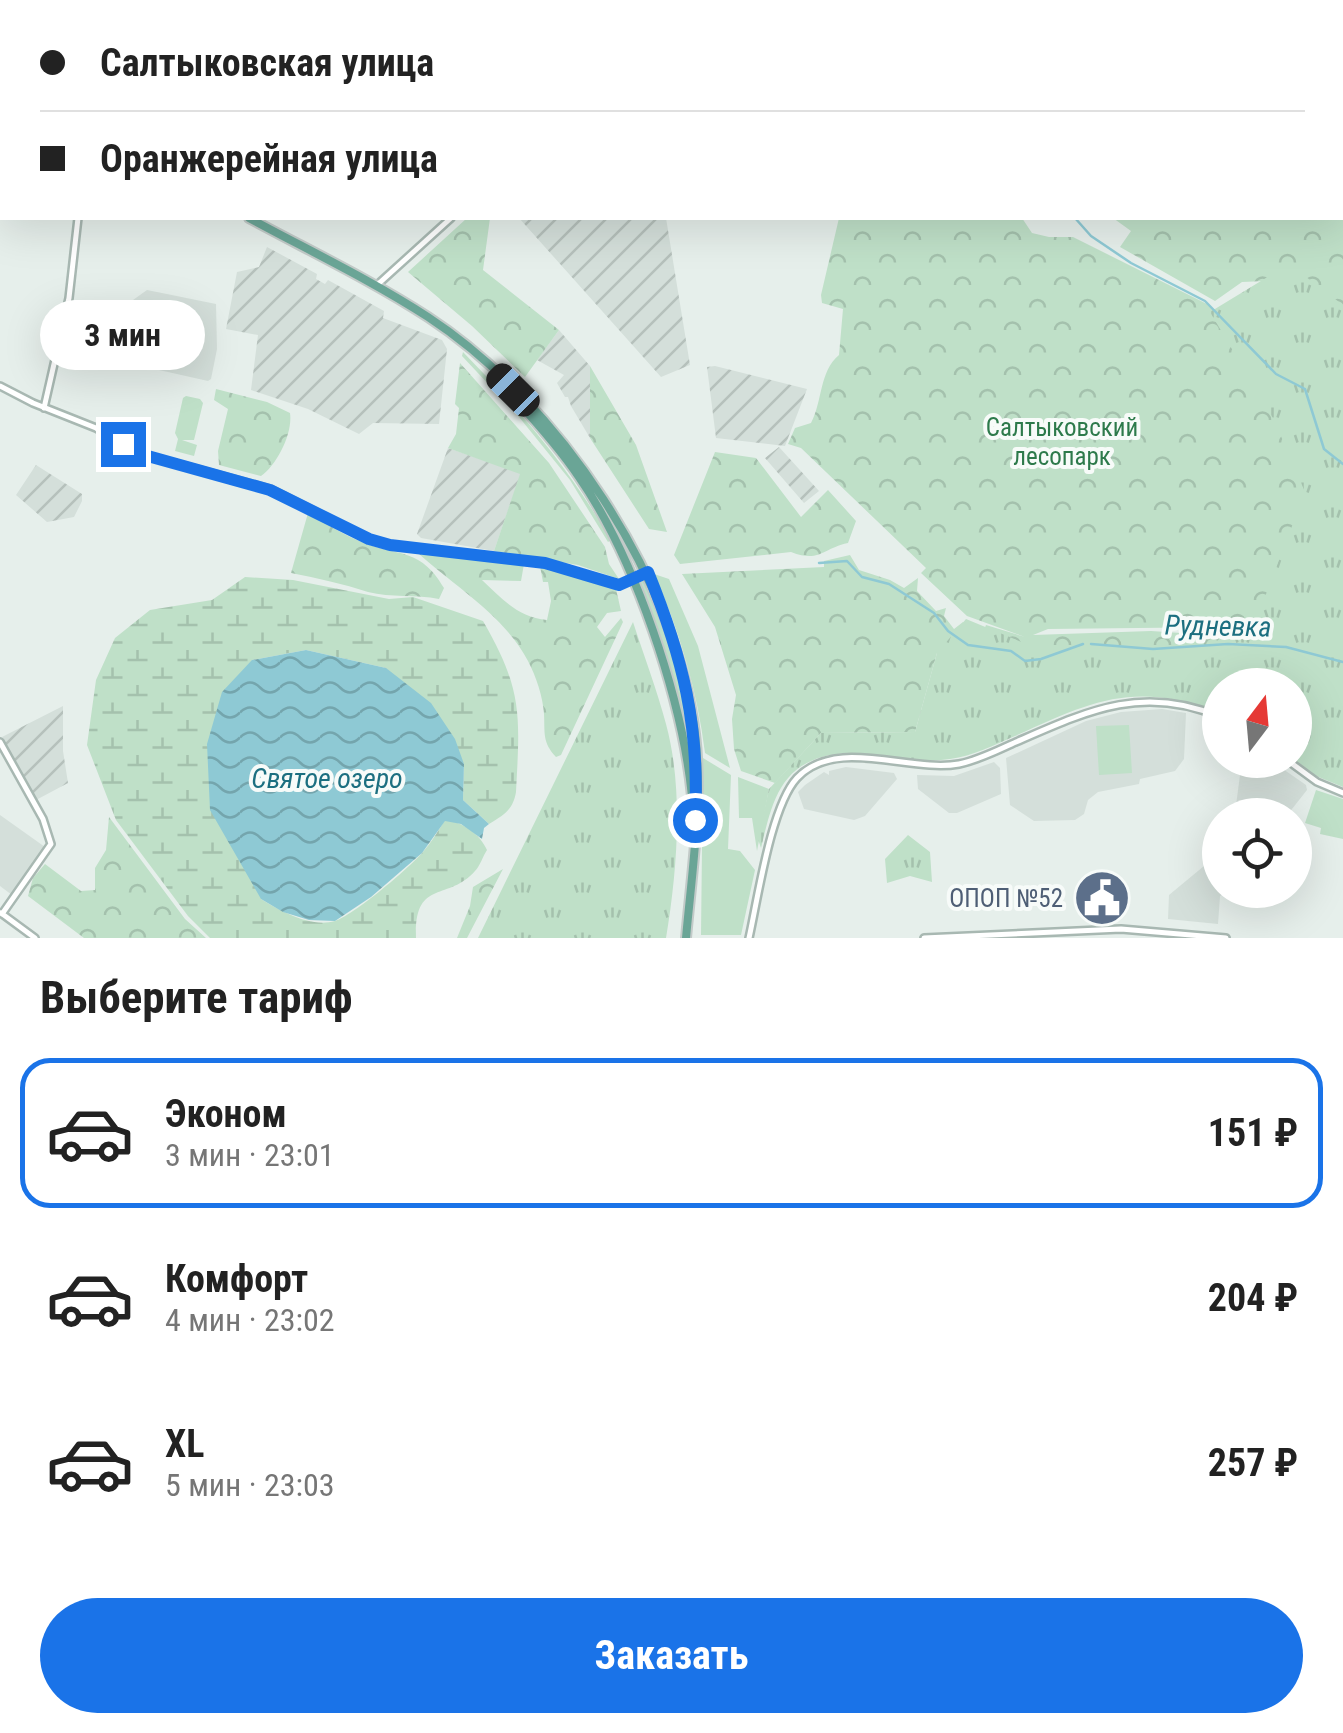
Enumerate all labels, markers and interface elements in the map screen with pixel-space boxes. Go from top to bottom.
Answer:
text: Салтыковская улица [100,41,434,85]
text: Оранжерейная улица [100,137,438,181]
callout: 3 мин [41,299,206,369]
text: 3 мин [84,316,161,354]
car [481,358,545,422]
park label: Салтыковский лесопарк [986,413,1138,471]
route end [101,422,146,467]
water label: Рудневка [1164,609,1272,643]
north arrow [1202,668,1312,778]
map controls [1202,668,1312,908]
water label: Святое озеро [251,762,403,795]
route start [673,798,718,843]
button: locate [1202,798,1312,908]
public building icon: ОПОП №52 [1072,868,1132,928]
place label: ОПОП №52 [949,884,1063,913]
text: Выберите тариф [40,971,353,1024]
icon: car [45,1088,135,1178]
text: Эконом [165,1092,287,1136]
text: 151 ₽ [1208,1111,1298,1155]
text: 3 мин · 23:01 [165,1136,335,1174]
icon: car [45,1253,135,1343]
text: Комфорт [165,1257,308,1301]
text: 204 ₽ [1208,1276,1298,1320]
text: 4 мин · 23:02 [165,1301,335,1339]
icon: car [45,1418,135,1508]
text: XL [165,1422,204,1466]
text: 257 ₽ [1208,1441,1298,1485]
text: 5 мин · 23:03 [165,1466,335,1504]
button: Заказать [40,1598,1303,1713]

